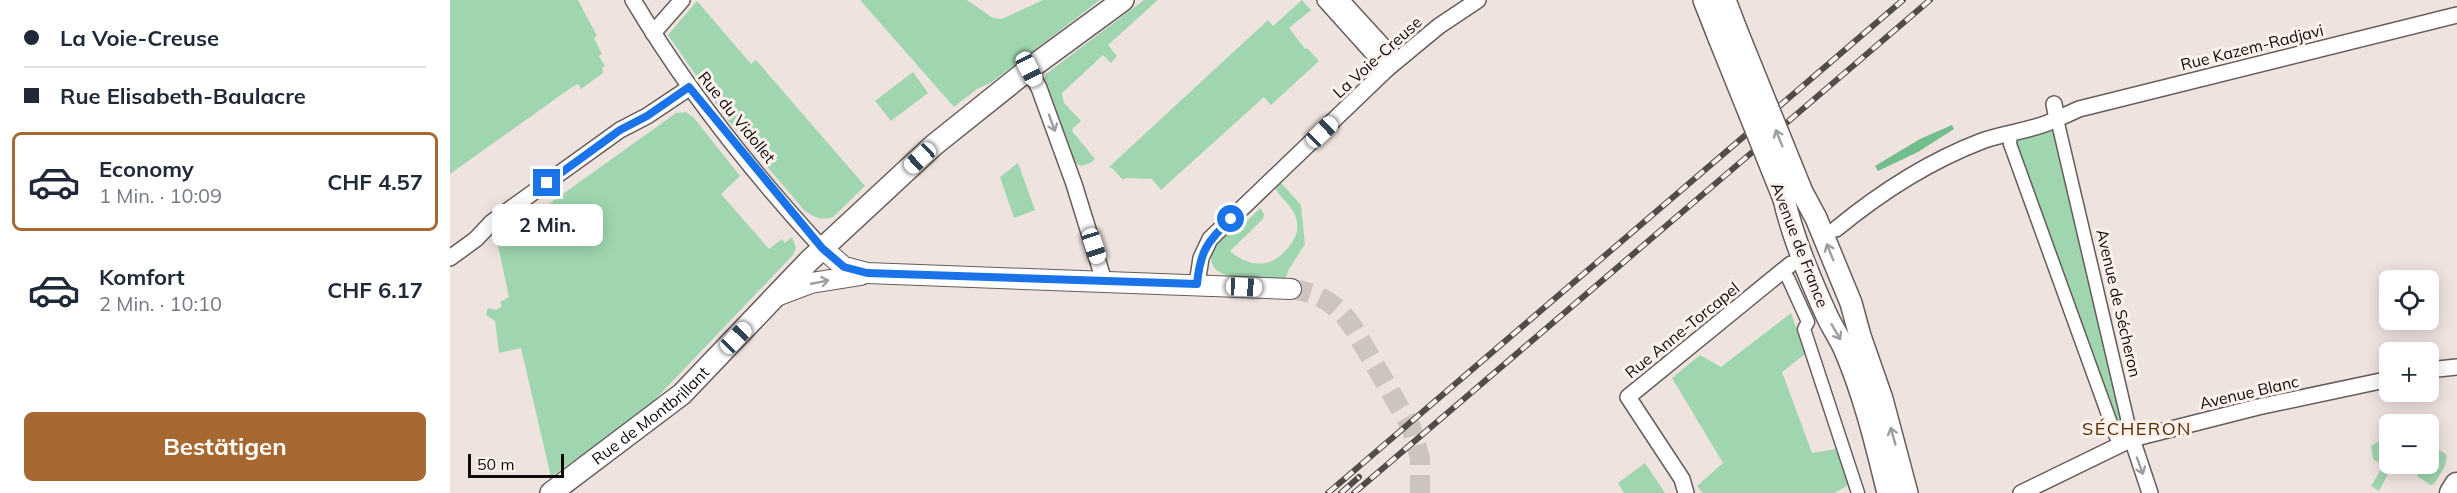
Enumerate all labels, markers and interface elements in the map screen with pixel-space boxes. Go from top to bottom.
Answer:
street label: La Voie-Creuse [1328,12,1426,102]
street label: Rue Kazem-Radjavi [2178,20,2326,74]
text: La Voie-Creuse [60,24,219,52]
car [1013,49,1045,89]
street label: Rue du Vidollet [694,67,780,167]
text: Rue Elisabeth-Baulacre [60,82,306,110]
one-way arrow [1047,113,1058,132]
car [1303,113,1341,151]
one-way arrow [1773,129,1784,147]
car [901,139,939,177]
icon: car [27,155,81,209]
text: Economy [99,155,194,183]
text: CHF 4.57 [327,168,423,196]
route end [533,169,560,196]
street label: Avenue de France [1767,180,1833,310]
text: 1 Min. · 10:09 [99,183,222,208]
callout: 2 Min. [492,204,602,246]
route start [1217,205,1244,232]
text: 2 Min. [519,212,576,237]
car [1080,226,1108,266]
street label: Avenue de Sécheron [2092,227,2146,379]
one-way arrow [1824,243,1835,262]
icon: car [27,263,81,317]
text: Komfort [99,263,185,291]
map controls [2379,270,2439,474]
button: locate [2379,270,2439,330]
text: CHF 6.17 [327,276,423,304]
one-way arrow [809,276,829,287]
car [1226,277,1262,297]
street label: Rue Anne-Torcapel [1621,278,1743,382]
text: 2 Min. · 10:10 [99,291,222,316]
car [717,319,755,357]
one-way arrow [1830,323,1842,340]
button: + [2379,342,2439,402]
street label: Rue de Montbrillant [588,362,713,469]
street label: Avenue Blanc [2197,371,2301,413]
button: Bestätigen [24,412,426,481]
button: − [2379,414,2439,474]
district label: SÉCHERON [2082,417,2192,440]
one-way arrow [1887,427,1898,446]
scale bar [468,451,564,478]
text: 50 m [477,454,514,474]
one-way arrow [2135,456,2146,475]

